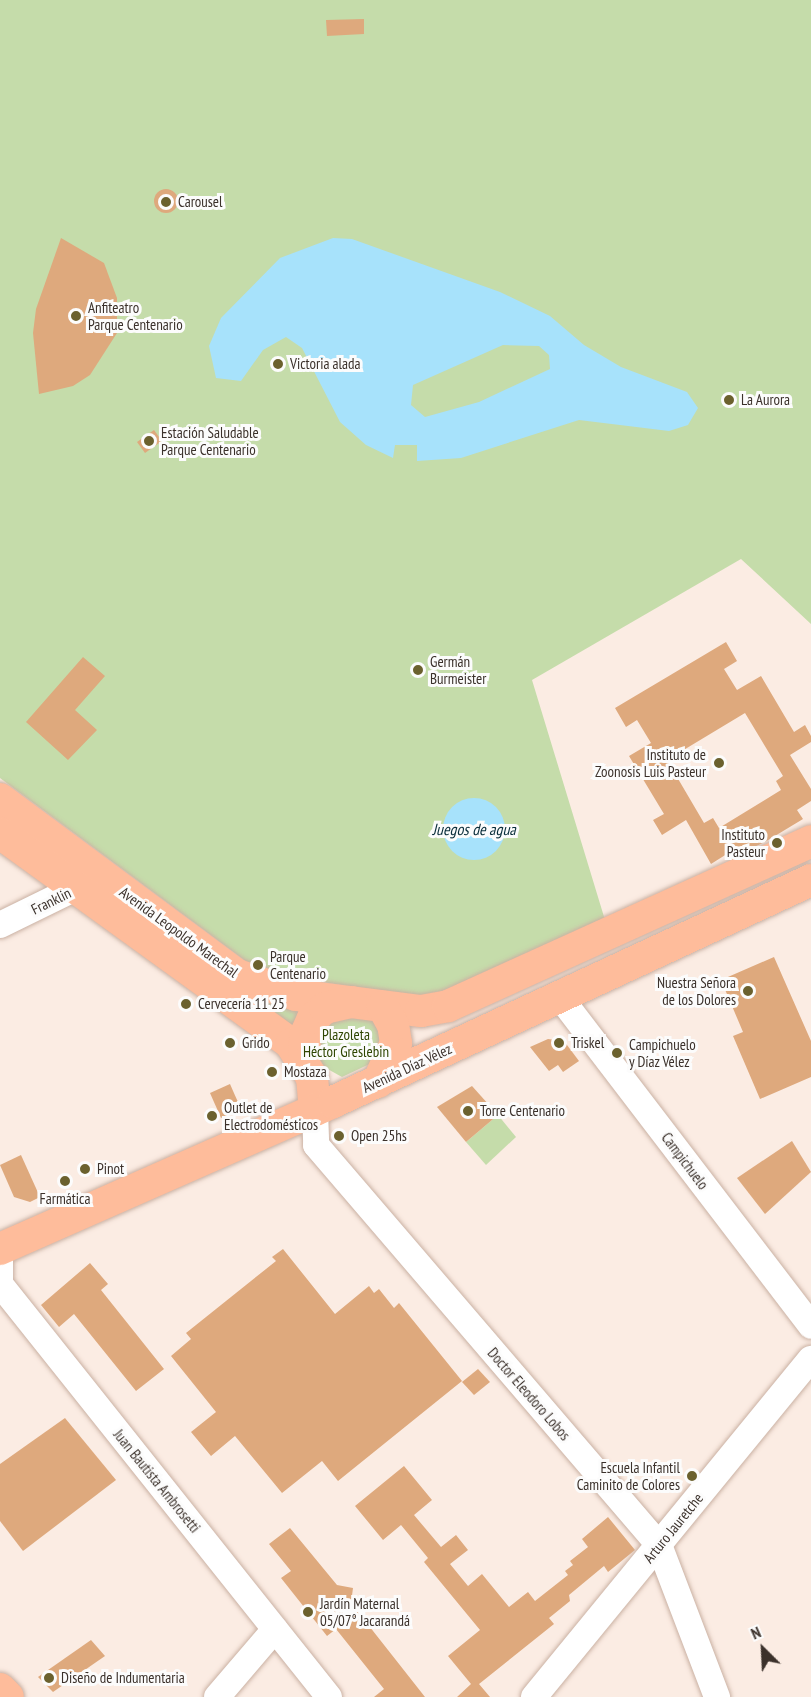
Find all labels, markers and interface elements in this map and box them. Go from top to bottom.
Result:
place label: Carousel [178,193,223,211]
marker: Carousel [159,195,173,209]
place label: Anfiteatro Parque Centenario [88,298,183,333]
marker: Anfiteatro Parque Centenario [69,309,83,323]
place label: Victoria alada [290,355,361,373]
marker: Victoria alada [271,357,285,371]
place label: La Aurora [741,391,790,409]
marker: La Aurora [722,393,736,407]
place label: Estación Saludable Parque Centenario [161,423,259,458]
marker: Estación Saludable Parque Centenario [142,434,156,448]
place label: Germán Burmeister [430,652,486,687]
marker: Germán Burmeister [411,663,425,677]
place label: Instituto de Zoonosis Luis Pasteur [595,745,706,780]
marker: Instituto de Zoonosis Luis Pasteur [710,754,728,772]
water label: Juegos de agua [432,819,516,839]
place label: Instituto Pasteur [721,825,765,860]
marker: Instituto Pasteur [770,836,784,850]
street label: Avenida Leopoldo Marechal [116,883,242,981]
street label: Franklin [28,884,74,918]
place label: Parque Centenario [270,947,326,982]
marker: Parque Centenario [251,958,265,972]
place label: Nuestra Señora de los Dolores [657,973,736,1008]
marker: Nuestra Señora de los Dolores [741,984,755,998]
place label: Cervecería 11 25 [198,995,285,1013]
marker: Cervecería 11 25 [179,997,193,1011]
park label: Plazoleta Héctor Greslebin [303,1025,389,1060]
place label: Grido [242,1034,270,1052]
place label: Triskel [571,1034,604,1052]
place label: Campichuelo y Díaz Vélez [629,1035,696,1070]
marker: Grido [223,1036,237,1050]
marker: Triskel [552,1036,566,1050]
street label: Avenida Díaz Vélez [359,1039,455,1097]
marker: Campichuelo y Díaz Vélez [610,1046,624,1060]
place label: Mostaza [284,1063,327,1081]
marker: Mostaza [265,1065,279,1079]
place label: Outlet de Electrodomésticos [224,1098,318,1133]
place label: Torre Centenario [480,1102,565,1120]
marker: Torre Centenario [461,1104,475,1118]
marker: Outlet de Electrodomésticos [205,1109,219,1123]
place label: Open 25hs [351,1127,407,1145]
marker: Open 25hs [332,1129,346,1143]
street label: Campichuelo [658,1129,712,1193]
place label: Pinot [97,1160,124,1178]
marker: Pinot [78,1162,92,1176]
marker: Farmática [58,1174,72,1188]
place label: Farmática [40,1190,90,1208]
street label: Doctor Eleodoro Lobos [484,1344,574,1444]
street label: Juan Bautista Ambrosetti [110,1426,204,1536]
place label: Escuela Infantil Caminito de Colores [577,1458,680,1493]
marker: Escuela Infantil Caminito de Colores [685,1469,699,1483]
street label: Arturo Jauretche [639,1489,707,1567]
place label: Jardín Maternal 05/07° Jacarandá [320,1594,410,1629]
marker: Jardín Maternal 05/07° Jacarandá [301,1605,315,1619]
north arrow [733,1619,793,1679]
text: N [748,1622,764,1643]
place label: Diseño de Indumentaria [61,1669,185,1687]
marker: Diseño de Indumentaria [42,1671,56,1685]

